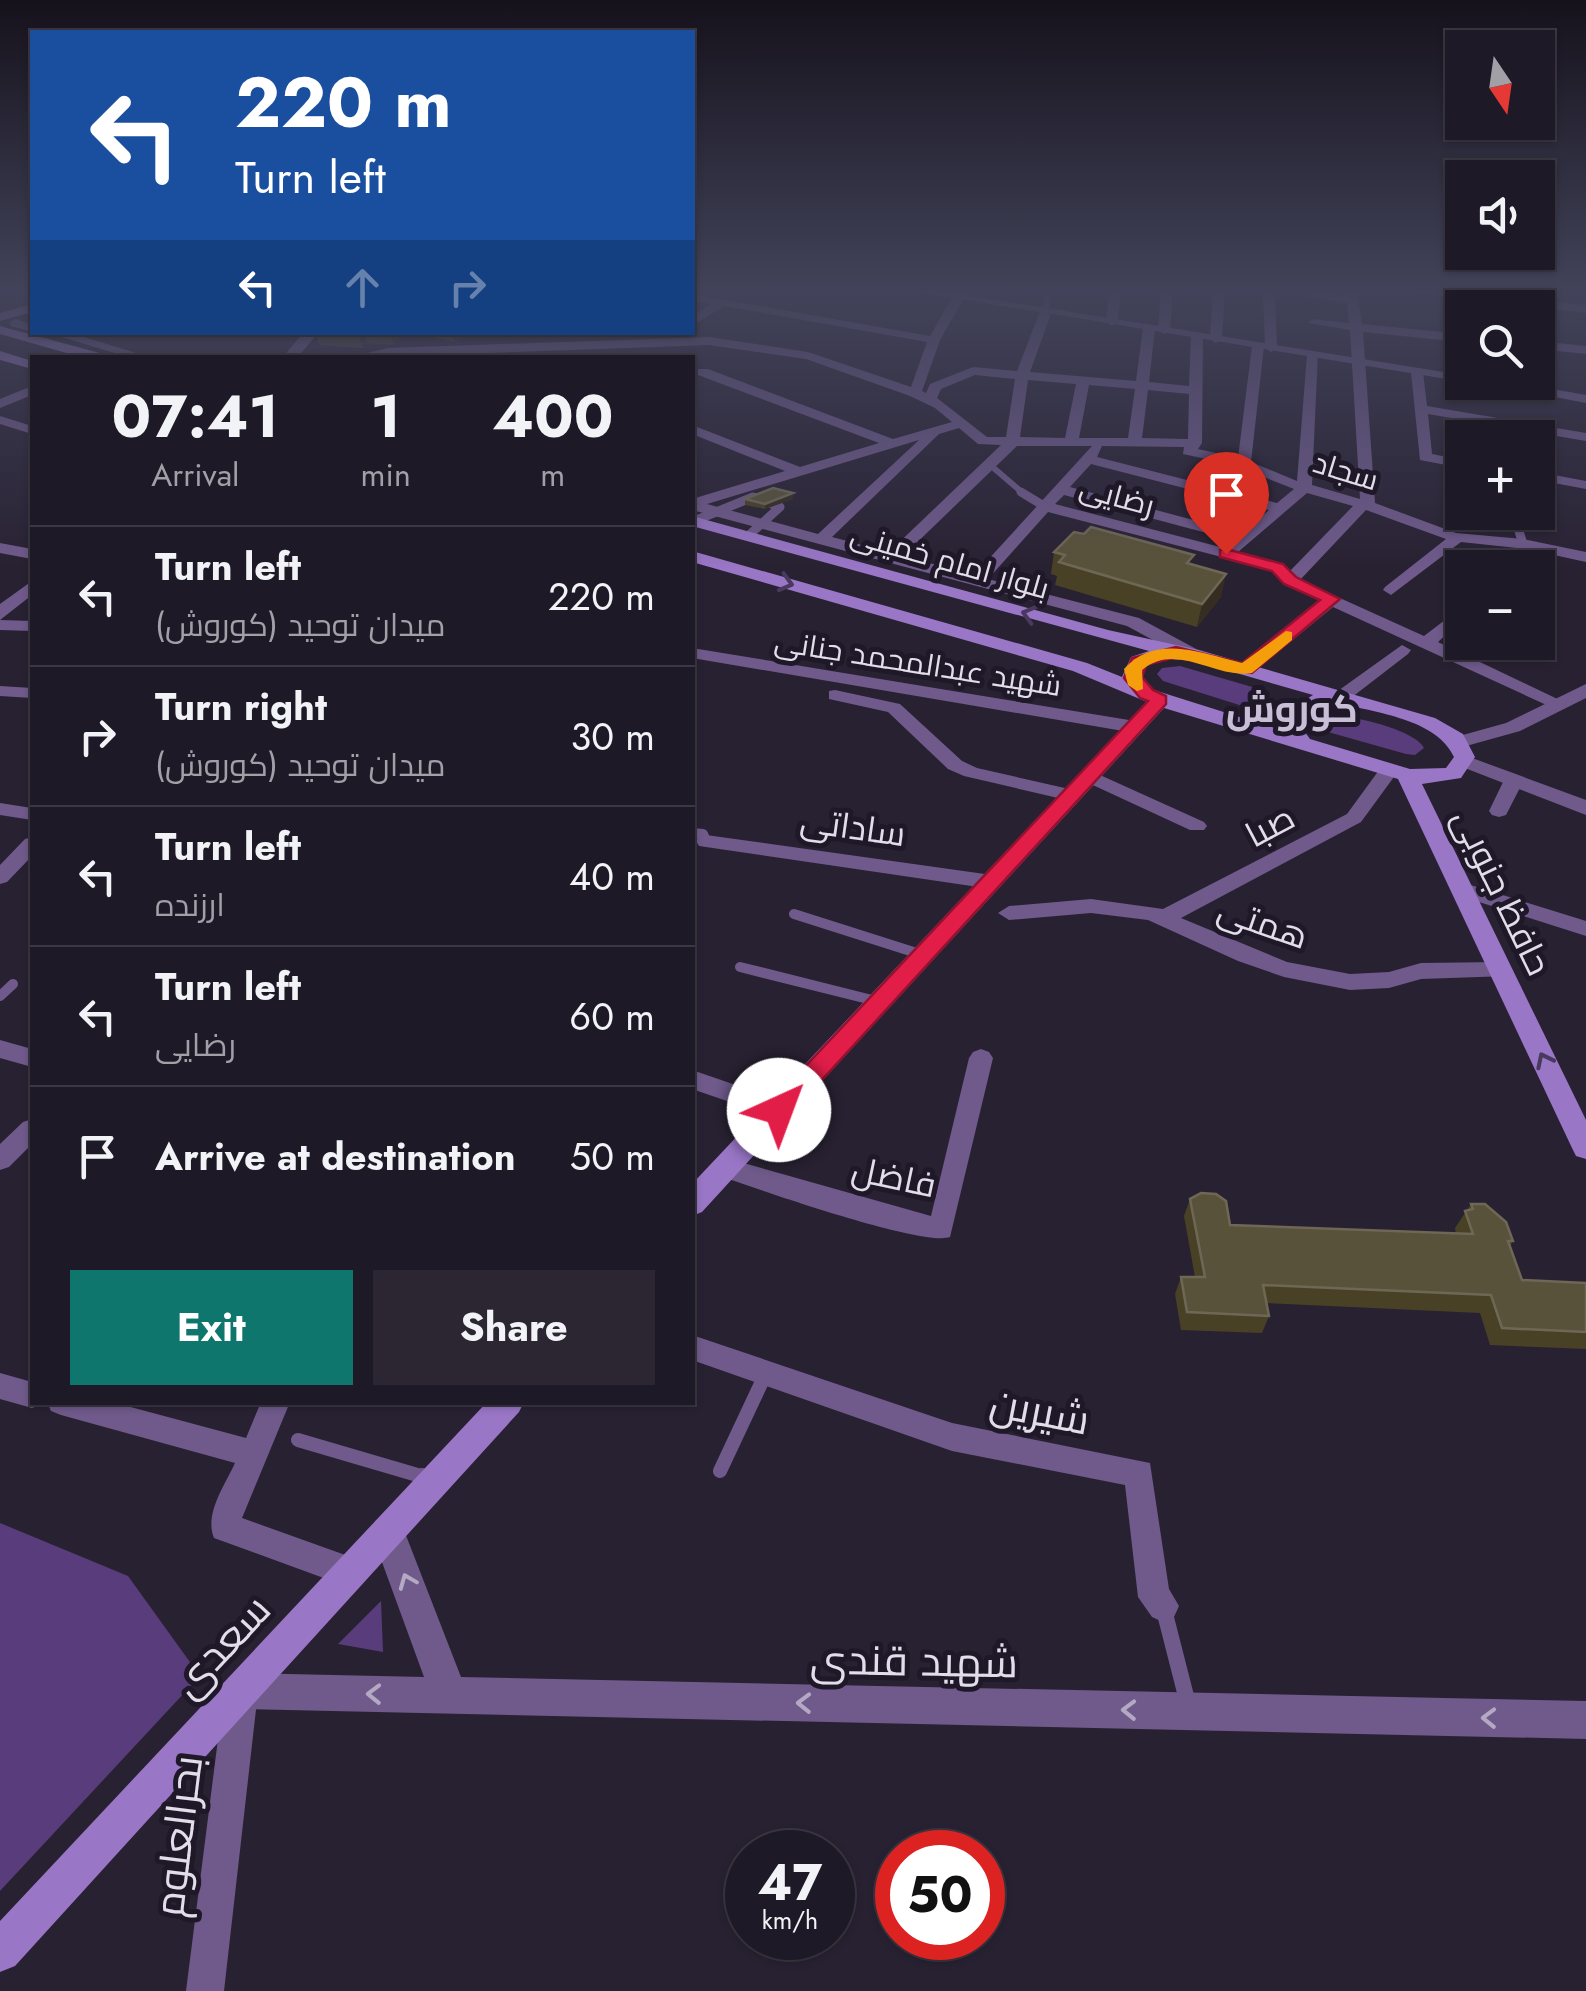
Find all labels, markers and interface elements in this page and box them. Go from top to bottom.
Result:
north arrow [1445,30,1555,140]
map controls [1445,30,1555,660]
text: 220 m [235,52,452,153]
icon: left [70,70,200,200]
text: Turn left [235,145,386,210]
button: sound [1445,160,1555,270]
icon: left [230,260,285,315]
icon: ahead [335,260,390,315]
icon: right [440,260,495,315]
button: search [1445,290,1555,400]
text: 07:41 [111,373,279,460]
text: 1 [370,373,401,460]
text: 400 [492,373,614,460]
button: + [1445,420,1555,530]
street label: سجاد [1308,441,1384,501]
text: Arrival [151,452,239,498]
text: min [361,452,411,498]
text: m [540,452,565,498]
pin [1184,452,1269,555]
street label: رضایی [1075,465,1159,527]
icon: arrive [1199,467,1254,522]
street label: بلوار امام خمینی [846,512,1054,610]
text: Turn left [155,539,301,594]
button: − [1445,550,1555,660]
icon: left [70,569,125,624]
text: 220 m [548,569,655,624]
one-way arrow [777,571,794,592]
text: میدان توحید (کوروش) [155,602,445,648]
one-way arrow [1021,605,1039,626]
street label: شهید عبدالمحمد جنانی [771,619,1065,707]
text: Turn right [155,679,327,734]
district label: کوروش [1226,681,1358,736]
icon: right [70,709,125,764]
text: 30 m [570,709,655,764]
text: میدان توحید (کوروش) [155,742,445,788]
street label: صبا [1236,792,1304,860]
street label: ساداتی [797,795,909,859]
street label: حافظ جنوبی [1440,800,1564,984]
text: Turn left [155,819,301,874]
icon: left [70,849,125,904]
text: 40 m [569,849,655,904]
text: ارزنده [155,882,225,928]
street label: همتی [1211,884,1315,962]
text: Turn left [155,959,301,1014]
icon: left [70,989,125,1044]
text: 60 m [569,989,655,1044]
text: رضایی [155,1022,236,1068]
one-way arrow [1536,1053,1556,1071]
position arrow [727,1058,831,1162]
icon: arrive [70,1129,125,1184]
text: Arrive at destination [155,1129,516,1184]
text: 50 m [570,1129,655,1184]
street label: فاضل [847,1144,941,1210]
button: Exit [70,1270,353,1385]
button: Share [373,1270,655,1385]
street label: شیرین [985,1371,1095,1451]
one-way arrow [399,1573,419,1591]
street label: سعدی [157,1581,285,1711]
street label: شهید قندی [810,1629,1018,1693]
one-way arrow [365,1683,380,1705]
one-way arrow [795,1693,811,1714]
one-way arrow [1120,1700,1136,1721]
one-way arrow [1480,1707,1496,1728]
street label: بحرالعلوم [138,1752,218,1920]
speed limit sign: 50 [875,1830,1005,1960]
text: 47 [757,1846,823,1919]
text: km/h [762,1902,818,1938]

